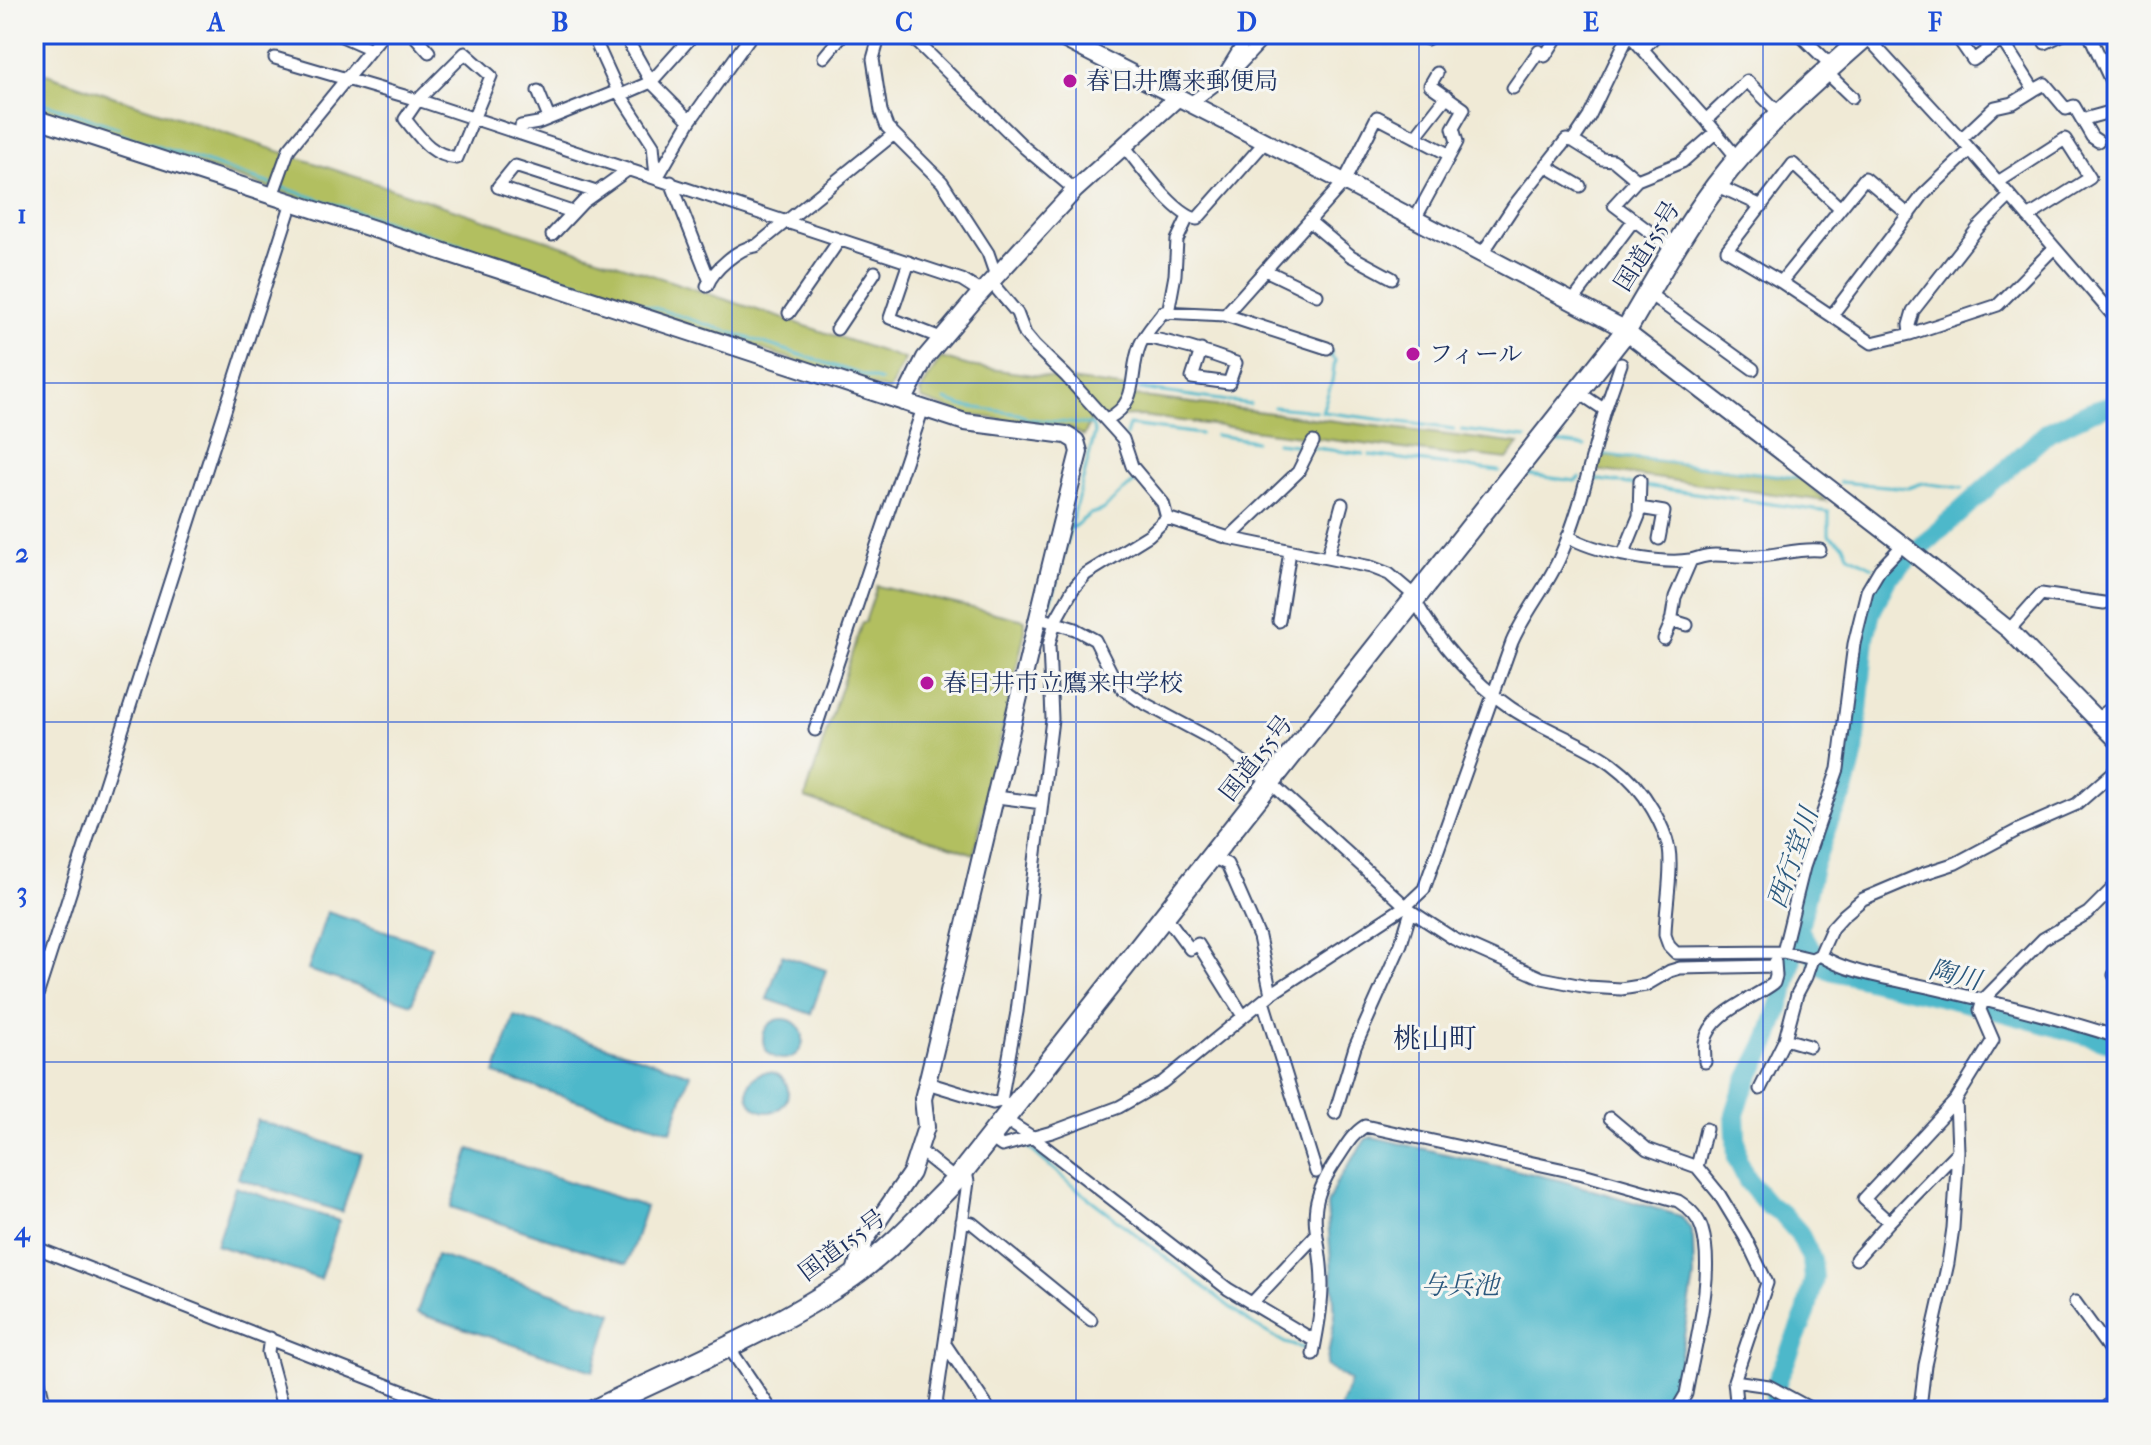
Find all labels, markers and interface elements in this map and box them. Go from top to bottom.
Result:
text: A [206,7,226,38]
text: B [552,7,569,38]
text: C [895,7,913,38]
text: D [1237,7,1257,38]
text: E [1583,7,1599,38]
text: F [1927,7,1942,38]
place label: 春日井鷹来郵便局 [1086,67,1278,95]
marker: 春日井鷹来郵便局 [1061,72,1079,90]
street label: 国道155号 [1608,196,1686,296]
text: 1 [17,199,27,230]
place label: フィール [1429,340,1523,368]
marker: フィール [1404,345,1422,363]
text: 2 [15,538,29,569]
place label: 春日井市立鷹来中学校 [943,669,1183,697]
marker: 春日井市立鷹来中学校 [918,674,936,692]
street label: 国道155号 [1214,710,1298,806]
water label: 西行堂川 [1761,801,1826,912]
text: 3 [17,877,27,908]
water label: 陶川 [1926,954,1987,997]
district label: 桃山町 [1393,1022,1477,1055]
street label: 国道155号 [793,1203,891,1287]
text: 4 [13,1216,31,1248]
water label: 与兵池 [1421,1270,1502,1301]

